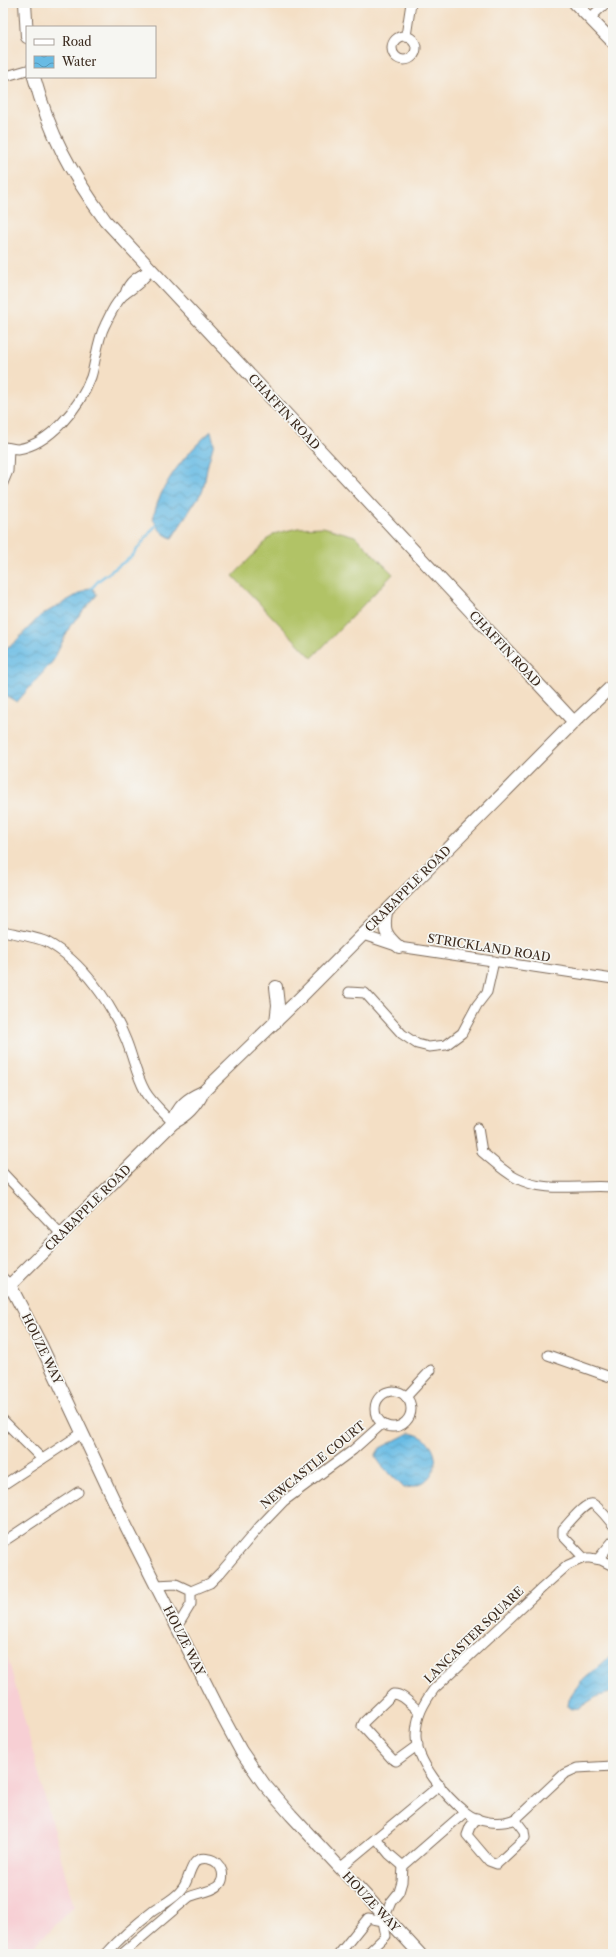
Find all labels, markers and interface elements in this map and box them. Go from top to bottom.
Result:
legend [26,26,156,78]
text: Road [62,34,92,49]
text: Water [61,54,96,69]
street label: CHAFFIN ROAD [245,371,324,453]
street label: CHAFFIN ROAD [466,608,545,690]
street label: CRABAPPLE ROAD [361,842,454,935]
street label: STRICKLAND ROAD [426,930,552,965]
street label: CRABAPPLE ROAD [41,1161,134,1254]
street label: HOUZE WAY [19,1311,66,1387]
street label: NEWCASTLE COURT [257,1418,368,1512]
street label: LANCASTER SQUARE [421,1583,527,1686]
street label: HOUZE WAY [160,1603,209,1679]
street label: HOUZE WAY [340,1868,403,1935]

